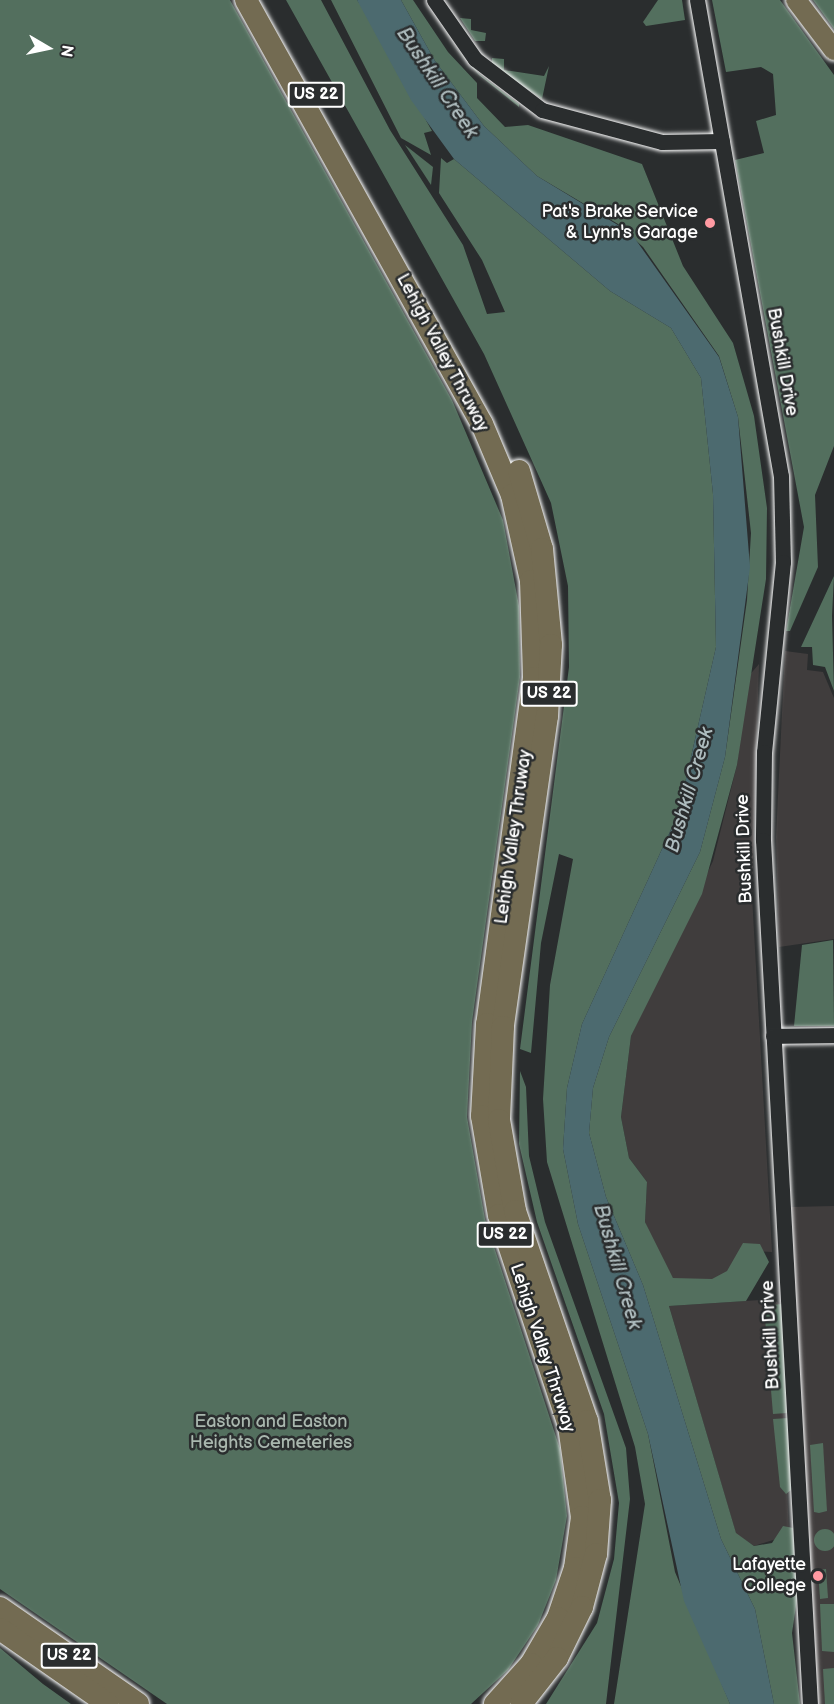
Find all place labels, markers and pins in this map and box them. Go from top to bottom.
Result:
place label: Pat's Brake Service & Lynn's Garage [541,202,698,244]
marker: Pat's Brake Service & Lynn's Garage [703,216,717,230]
place label: Lafayette College [732,1555,806,1598]
marker: Lafayette College [811,1569,825,1583]

